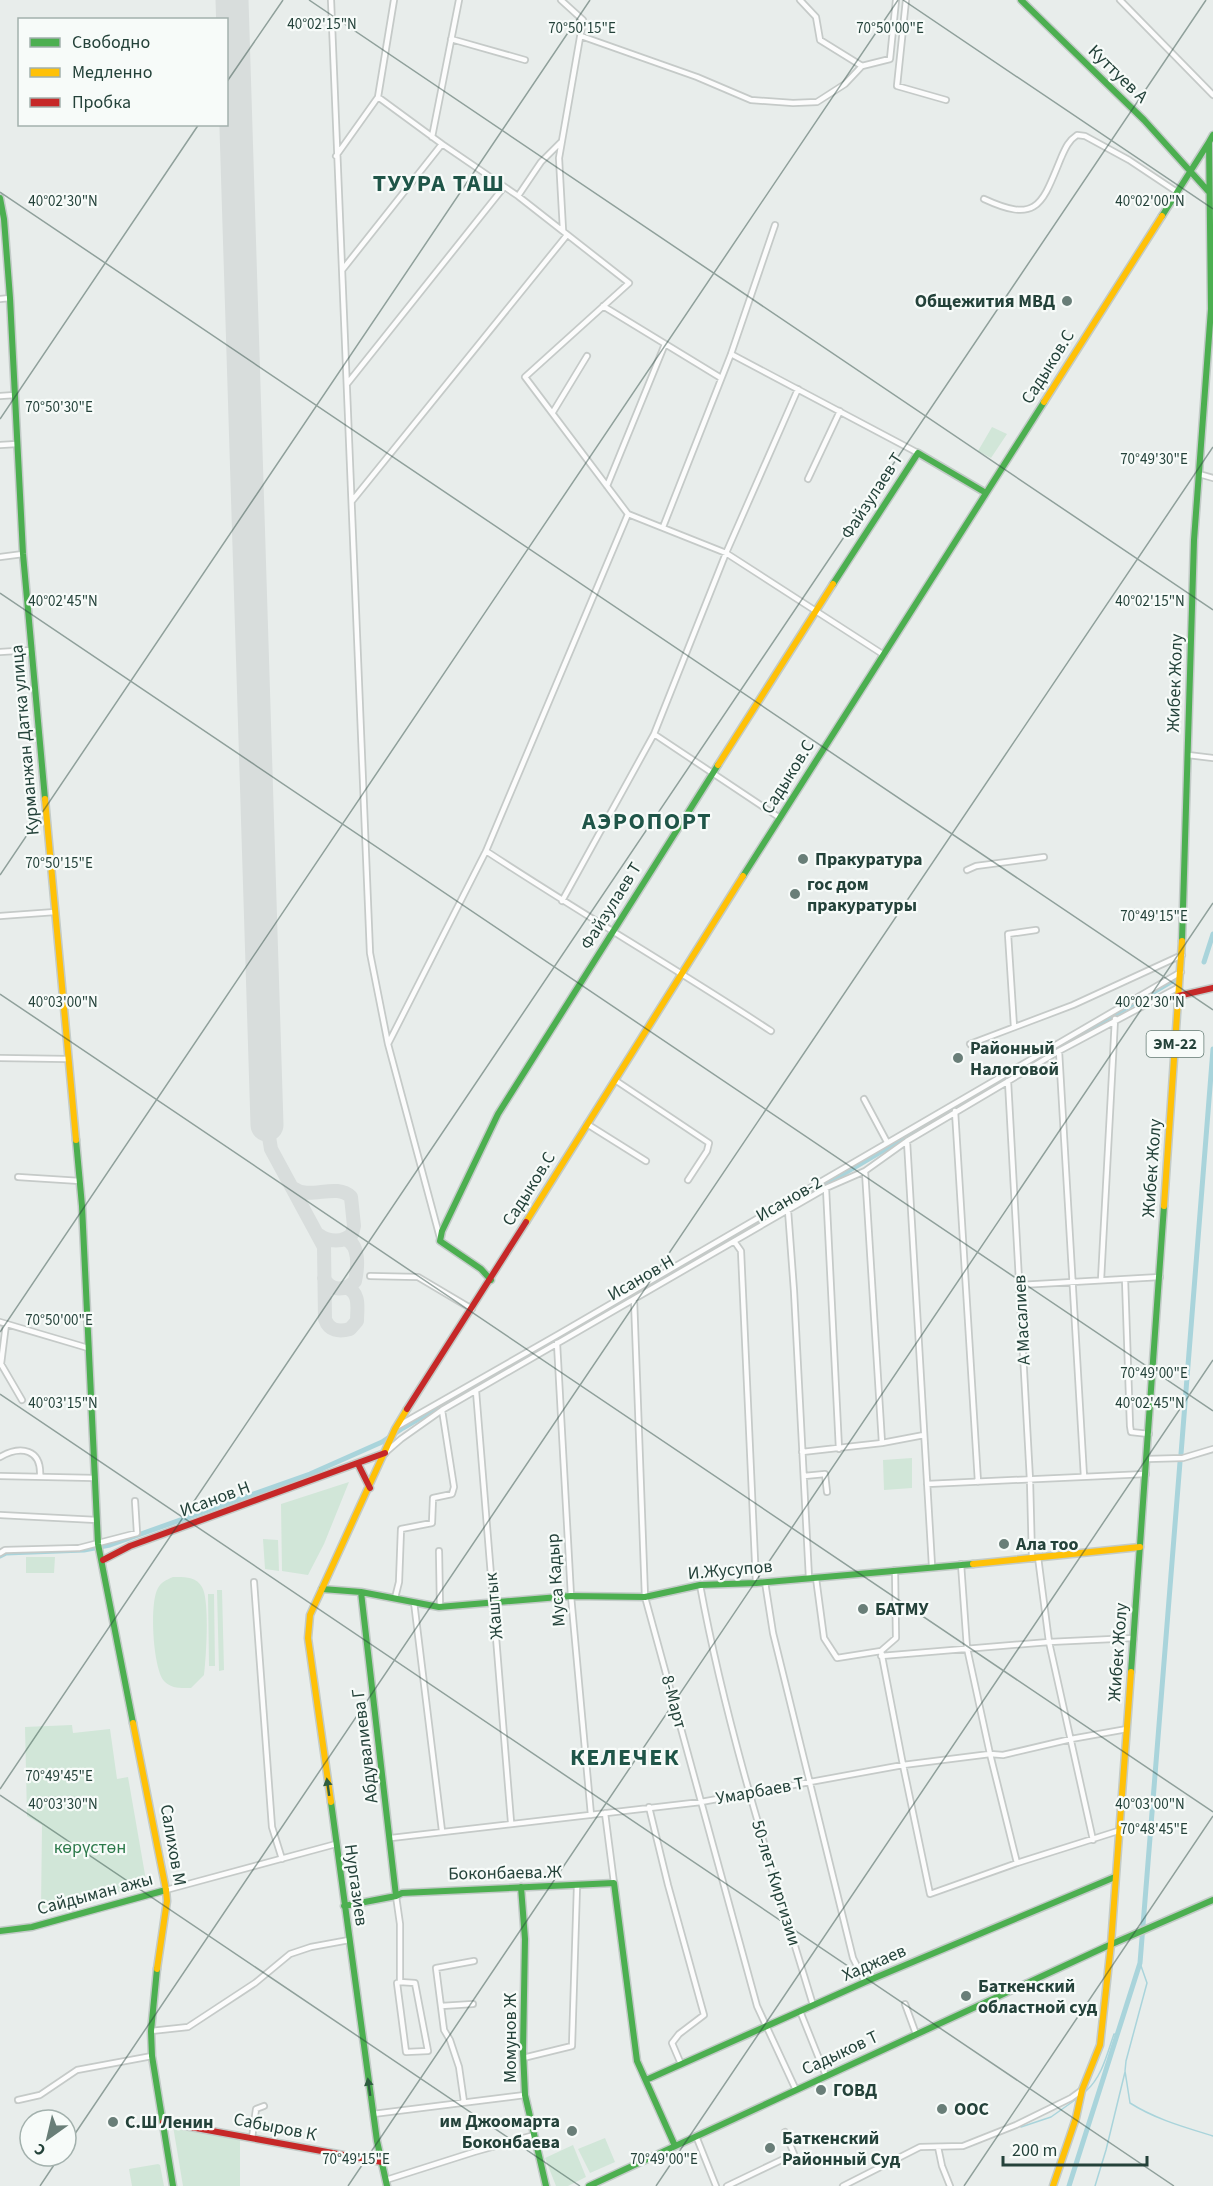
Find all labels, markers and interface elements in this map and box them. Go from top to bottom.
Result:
text: 40°02'15"N [287,14,357,35]
legend [18,18,228,126]
text: 70°50'15"E [548,18,616,39]
text: 70°50'00"E [856,18,924,39]
text: Свободно [72,30,150,55]
street label: Куттуев А [1083,39,1154,109]
text: Медленно [72,60,152,85]
text: Пробка [72,90,131,115]
district label: ТУУРА ТАШ [373,166,505,201]
text: 40°02'30"N [28,191,98,212]
text: 40°02'00"N [1115,191,1185,212]
place label: Общежития МВД [915,289,1055,314]
marker: Общежития МВД [1060,294,1074,308]
street label: Садыков.С [1015,325,1081,409]
text: 70°50'30"E [25,397,93,418]
street label: Файзулаев Т [835,448,909,544]
text: 70°49'30"E [1120,449,1188,470]
text: 40°02'45"N [28,591,98,612]
text: 40°02'15"N [1115,591,1185,612]
street label: Жибек Жолу [1161,633,1189,733]
street label: Курманжан Датка улица [4,644,46,836]
street label: Садыков.С [755,735,821,819]
district label: АЭРОПОРТ [581,804,712,839]
place label: Пракуратура [815,847,923,872]
marker: Пракуратура [796,852,810,866]
text: 70°50'15"E [25,853,93,874]
street label: Файзулаев Т [574,857,648,954]
place label: гос дом пракуратуры [807,872,917,918]
marker: гос дом пракуратуры [788,887,802,901]
text: 70°49'15"E [1120,906,1188,927]
text: 40°03'00"N [28,992,98,1013]
text: 40°02'30"N [1115,992,1185,1013]
road number: ЭМ-22 [1146,1031,1204,1057]
place label: Районный Налоговой [970,1036,1059,1082]
marker: Районный Налоговой [951,1051,965,1065]
street label: Жибек Жолу [1136,1117,1168,1218]
street label: Садыков.С [496,1147,562,1231]
street label: Исанов-2 [751,1170,827,1228]
street label: Исанов Н [603,1249,679,1307]
street label: А Масалиев [1007,1274,1037,1366]
text: 70°50'00"E [25,1310,93,1331]
text: 70°49'00"E [1120,1363,1188,1384]
text: 40°03'15"N [28,1393,98,1414]
text: 40°02'45"N [1115,1393,1185,1414]
street label: Исанов Н [176,1475,254,1523]
place label: Ала тоо [1015,1532,1079,1557]
street label: Муса Кадыр [540,1533,572,1627]
marker: Ала тоо [997,1537,1011,1551]
street label: И.Жусупов [687,1554,773,1586]
street label: Жаштык [479,1572,509,1640]
place label: БАТМУ [875,1597,930,1622]
street label: Жибек Жолу [1102,1601,1134,1702]
marker: БАТМУ [856,1602,870,1616]
street label: 8-Март [655,1672,693,1732]
street label: Абдувалиева Г [346,1687,384,1805]
district label: КЕЛЕЧЕК [570,1740,680,1775]
text: 70°49'45"E [25,1766,93,1787]
street label: Умарбаев Т [714,1771,806,1811]
one-way arrow [323,1777,332,1796]
text: 40°03'30"N [28,1794,98,1815]
text: 40°03'00"N [1115,1794,1185,1815]
street label: Салихов М [154,1802,192,1888]
street label: 50-лет Киргизии [745,1817,807,1949]
text: 70°48'45"E [1120,1819,1188,1840]
park label: көрүстөн [54,1835,126,1860]
street label: Нургазиев [338,1842,374,1928]
street label: Боконбаева.Ж [448,1860,562,1886]
street label: Сайдыман ажы [34,1867,156,1921]
street label: Хаджаев [838,1938,910,1988]
place label: Баткенский областной суд [978,1974,1098,2020]
marker: Баткенский областной суд [959,1989,973,2003]
street label: Момунов Ж [498,1993,523,2083]
street label: Садыков Т [798,2024,883,2082]
one-way arrow [365,2078,374,2097]
place label: ГОВД [833,2078,877,2103]
marker: ГОВД [814,2083,828,2097]
place label: ООС [954,2097,990,2122]
marker: ООС [935,2102,949,2116]
street label: Сабыров К [231,2107,319,2147]
north arrow [18,2108,78,2168]
place label: им Джоомарта Боконбаева [440,2109,560,2155]
place label: С.Ш Ленин [125,2110,214,2135]
marker: С.Ш Ленин [106,2115,120,2129]
marker: им Джоомарта Боконбаева [565,2124,579,2138]
place label: Баткенский Районный Суд [782,2126,901,2172]
scale bar [1003,2129,1147,2167]
text: С [30,2138,50,2161]
text: 200 m [1012,2138,1057,2163]
marker: Баткенский Районный Суд [763,2141,777,2155]
text: 70°49'15"E [322,2149,390,2170]
text: 70°49'00"E [630,2149,698,2170]

